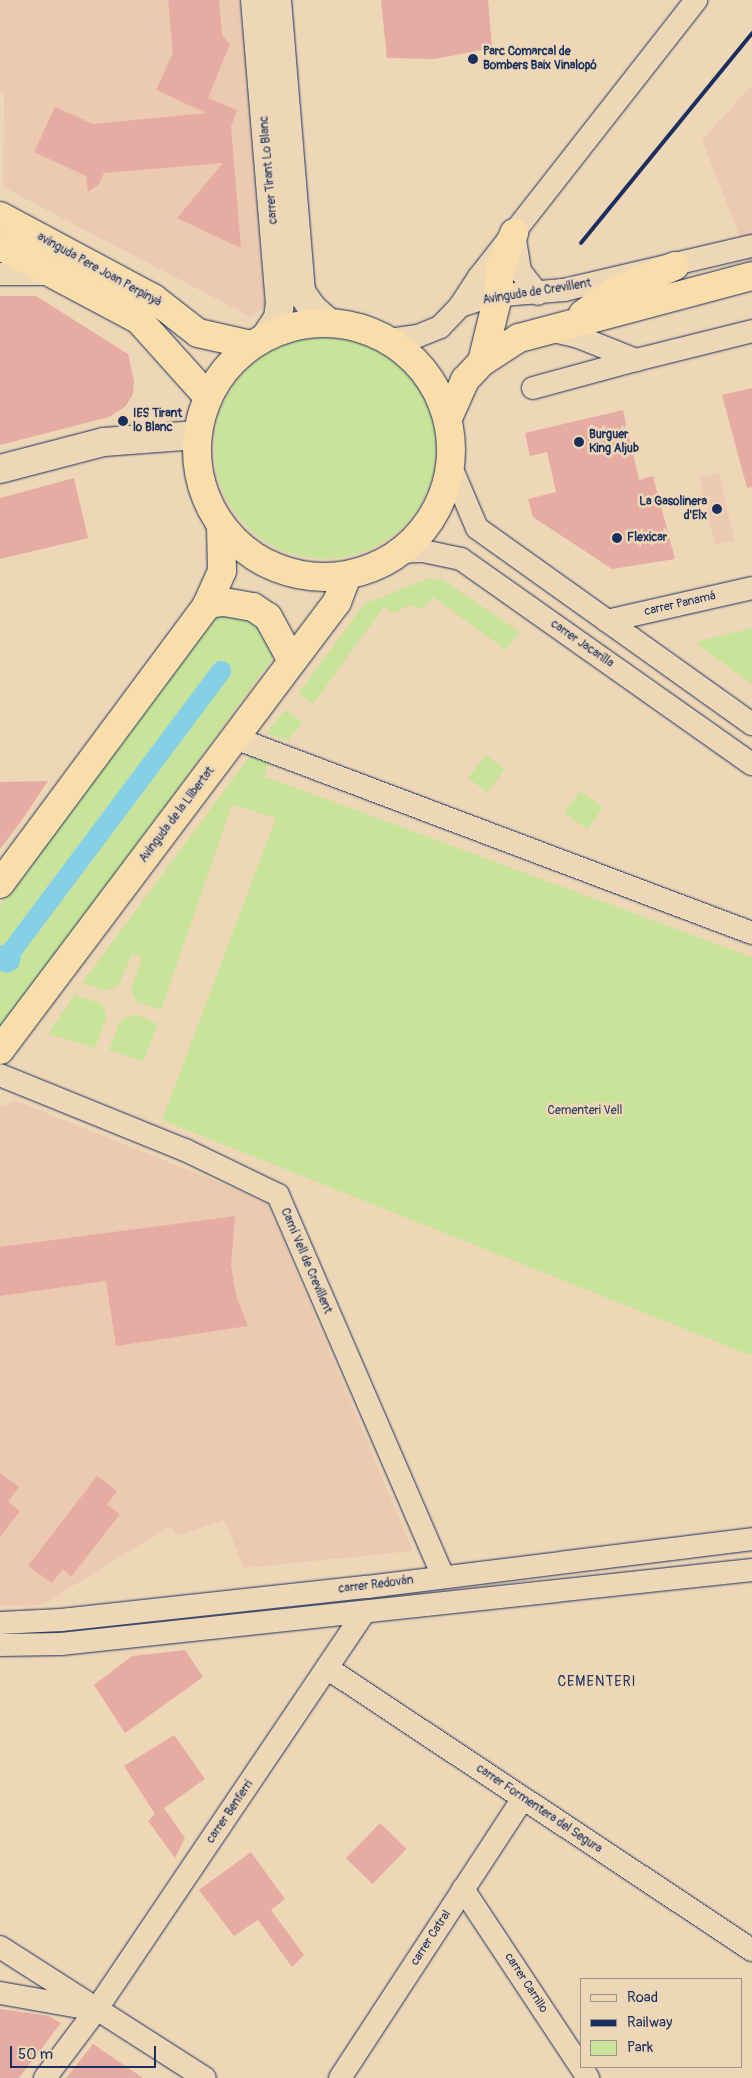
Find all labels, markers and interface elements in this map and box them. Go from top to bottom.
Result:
place label: Parc Comarcal de Bombers Baix Vinalopó [483,45,597,73]
marker: Parc Comarcal de Bombers Baix Vinalopó [467,53,479,65]
street label: carrer Tirant Lo Blanc [257,115,281,225]
street label: avinguda Pere Joan Perpinyà [35,230,163,310]
street label: Avinguda de Crevillent [482,276,592,308]
place label: IES Tirant lo Blanc [133,407,182,435]
marker: IES Tirant lo Blanc [117,415,129,427]
place label: Burguer King Aljub [589,428,639,456]
marker: Burguer King Aljub [573,436,585,448]
place label: La Gasolinera d'Elx [639,495,707,523]
marker: La Gasolinera d'Elx [711,503,723,515]
place label: Flexicar [627,531,667,545]
marker: Flexicar [611,532,623,544]
street label: carrer Panamá [643,589,717,619]
street label: carrer Jacarilla [548,617,616,671]
street label: Avinguda de la Llibertat [136,764,218,866]
park label: Cementeri Vell [548,1104,622,1118]
street label: Camí Vell de Crevillent [277,1206,335,1316]
street label: carrer Redován [338,1573,414,1597]
district label: CEMENTERI [556,1674,638,1690]
street label: carrer Formentera del Segura [473,1761,605,1857]
street label: carrer Benferri [204,1778,256,1846]
street label: carrer Catral [408,1908,454,1968]
street label: carrer Carrillo [501,1950,551,2016]
legend [580,1978,742,2068]
text: Road [627,1988,658,2007]
text: Railway [627,2013,672,2032]
scale bar [12,2036,159,2068]
text: Park [627,2038,653,2057]
text: 50 m [18,2045,53,2064]

